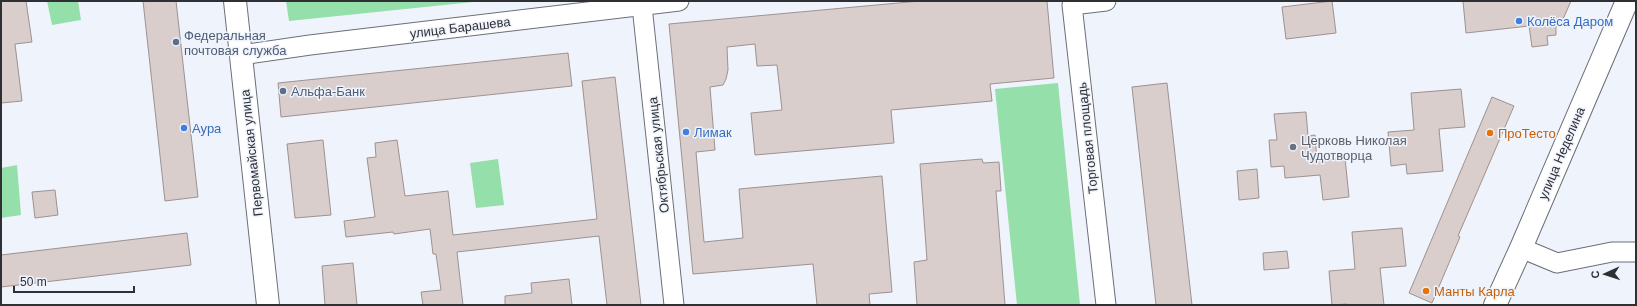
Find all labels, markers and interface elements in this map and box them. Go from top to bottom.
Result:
street label: улица Барашева [409,14,512,41]
place label: Колёса Даром [1527,14,1613,29]
marker: Колёса Даром [1514,16,1524,26]
place label: Федеральная почтовая служба [184,28,287,58]
marker: Федеральная почтовая служба [171,37,181,47]
street label: Торговая площадь [1074,81,1101,194]
place label: Альфа-Банк [291,84,365,99]
marker: Альфа-Банк [278,86,288,96]
street label: Первомайская улица [237,88,266,217]
street label: Октябрьская улица [645,95,672,214]
street label: улица Неделина [1535,104,1588,202]
place label: Аура [192,121,222,136]
marker: Аура [179,123,189,133]
place label: Лимак [694,125,732,140]
place label: ПроТесто [1498,126,1556,141]
marker: Лимак [681,127,691,137]
marker: ПроТесто [1485,128,1495,138]
place label: Церковь Николая Чудотворца [1301,133,1407,163]
marker: Церковь Николая Чудотворца [1288,142,1298,152]
north arrow [1585,254,1625,294]
scale bar [14,268,134,294]
text: С [1589,270,1601,279]
text: 50 m [20,275,47,289]
place label: Манты Карла [1434,284,1515,299]
marker: Манты Карла [1421,286,1431,296]

